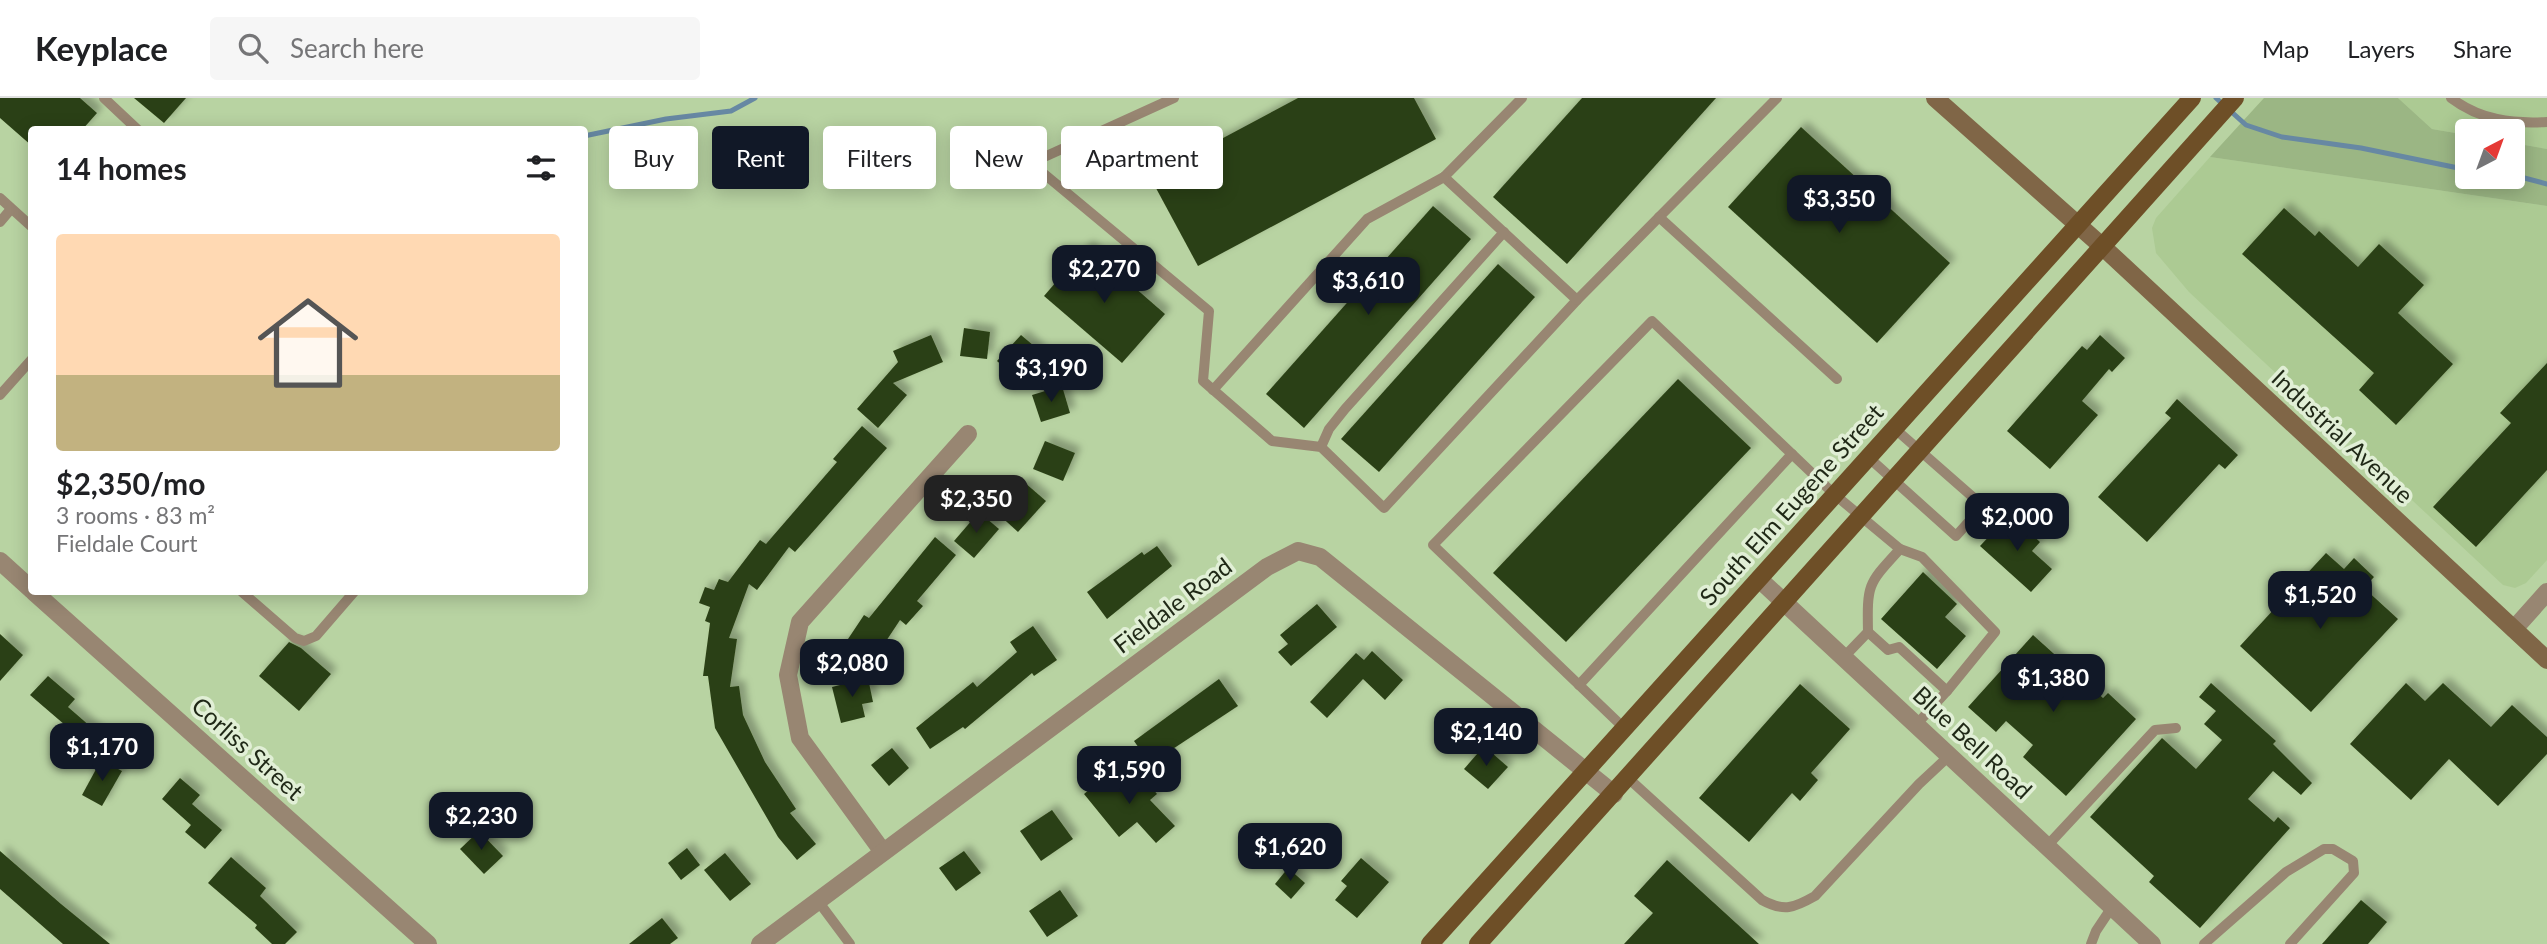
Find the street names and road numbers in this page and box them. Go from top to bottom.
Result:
street label: Industrial Avenue [2266,363,2420,509]
street label: South Elm Eugene Street [1693,397,1889,610]
street label: Fieldale Road [1107,551,1237,659]
street label: Blue Bell Road [1908,680,2038,804]
street label: Corliss Street [186,690,310,806]

